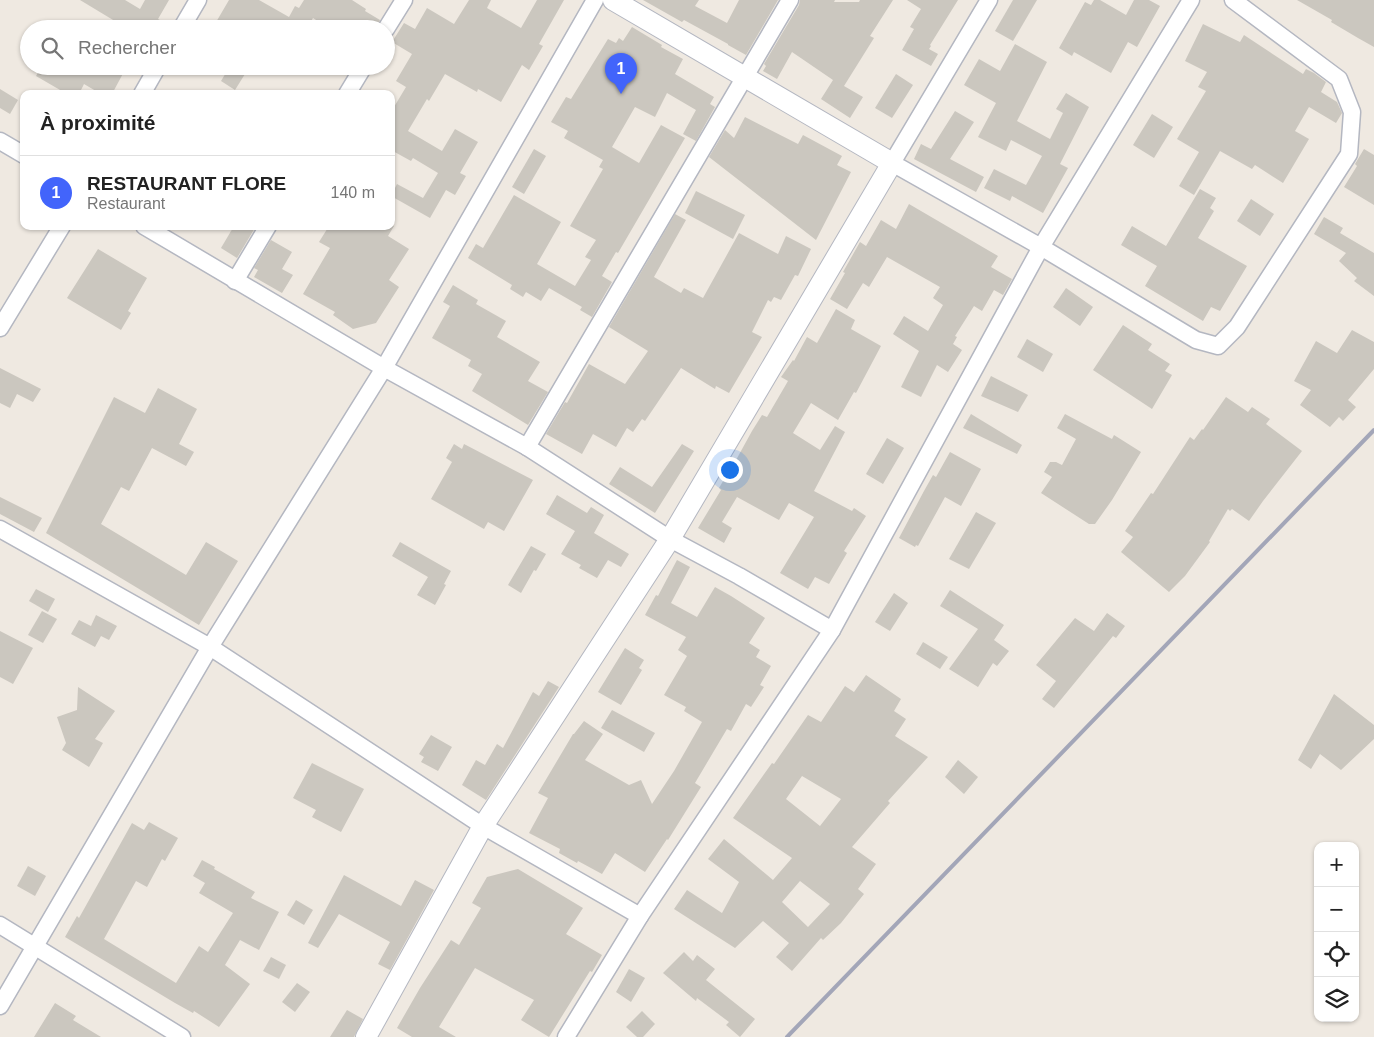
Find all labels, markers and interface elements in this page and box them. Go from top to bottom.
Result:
search box [20,20,395,75]
icon: search [38,34,66,62]
text: Rechercher [78,37,176,58]
pin: 1 [605,53,637,94]
text: À proximité [40,111,156,134]
text: RESTAURANT FLORE [87,173,286,194]
text: 1 [52,184,60,201]
text: 140 m [331,184,375,201]
text: Restaurant [87,195,165,212]
your location [717,457,743,483]
map controls [1314,842,1359,1022]
button: + [1314,842,1359,887]
button: − [1314,887,1359,932]
button: locate [1314,932,1359,977]
button: layers [1314,977,1359,1022]

